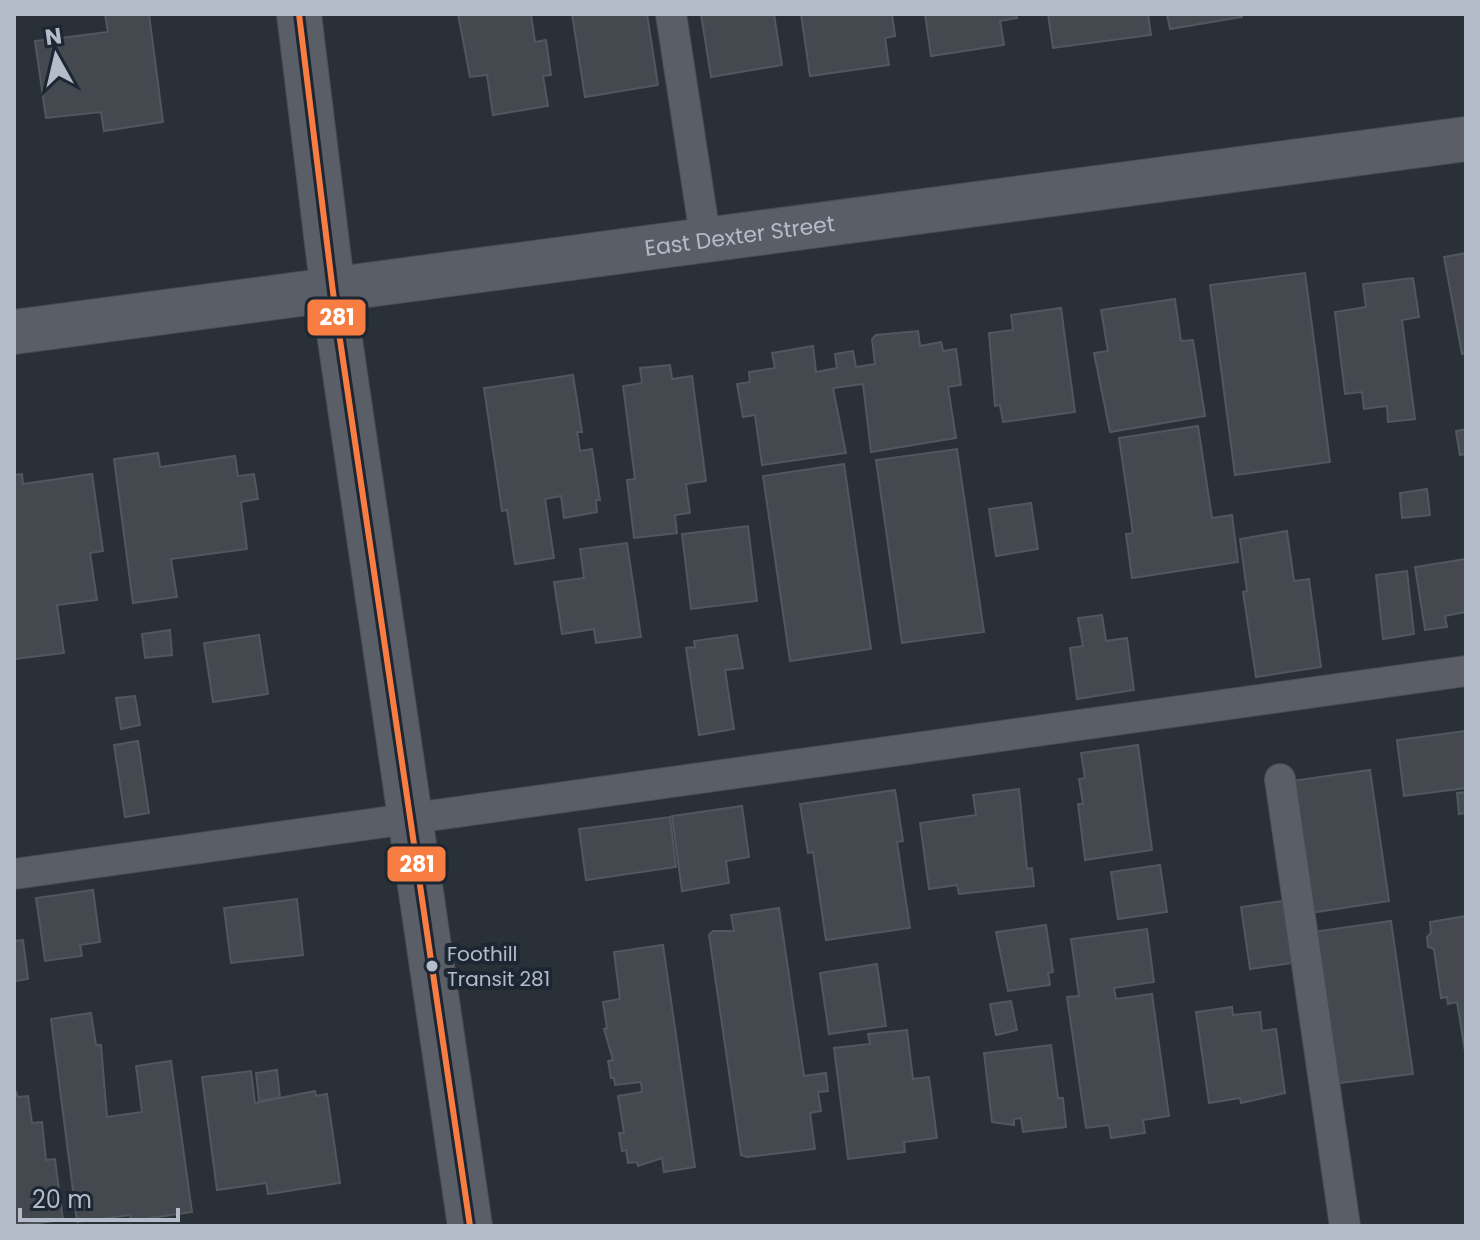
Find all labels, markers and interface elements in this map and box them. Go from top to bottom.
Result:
north arrow [16,16,96,96]
text: N [43,20,64,53]
street label: East Dexter Street [643,208,837,264]
line badge: 281 [306,298,367,337]
text: 281 [319,302,355,333]
line badge: 281 [386,845,447,883]
text: 281 [399,849,435,880]
place label: Foothill Transit 281 [447,940,550,993]
marker: Foothill Transit 281 [424,958,440,974]
scale bar [20,1172,178,1222]
text: 20 m [32,1183,92,1216]

